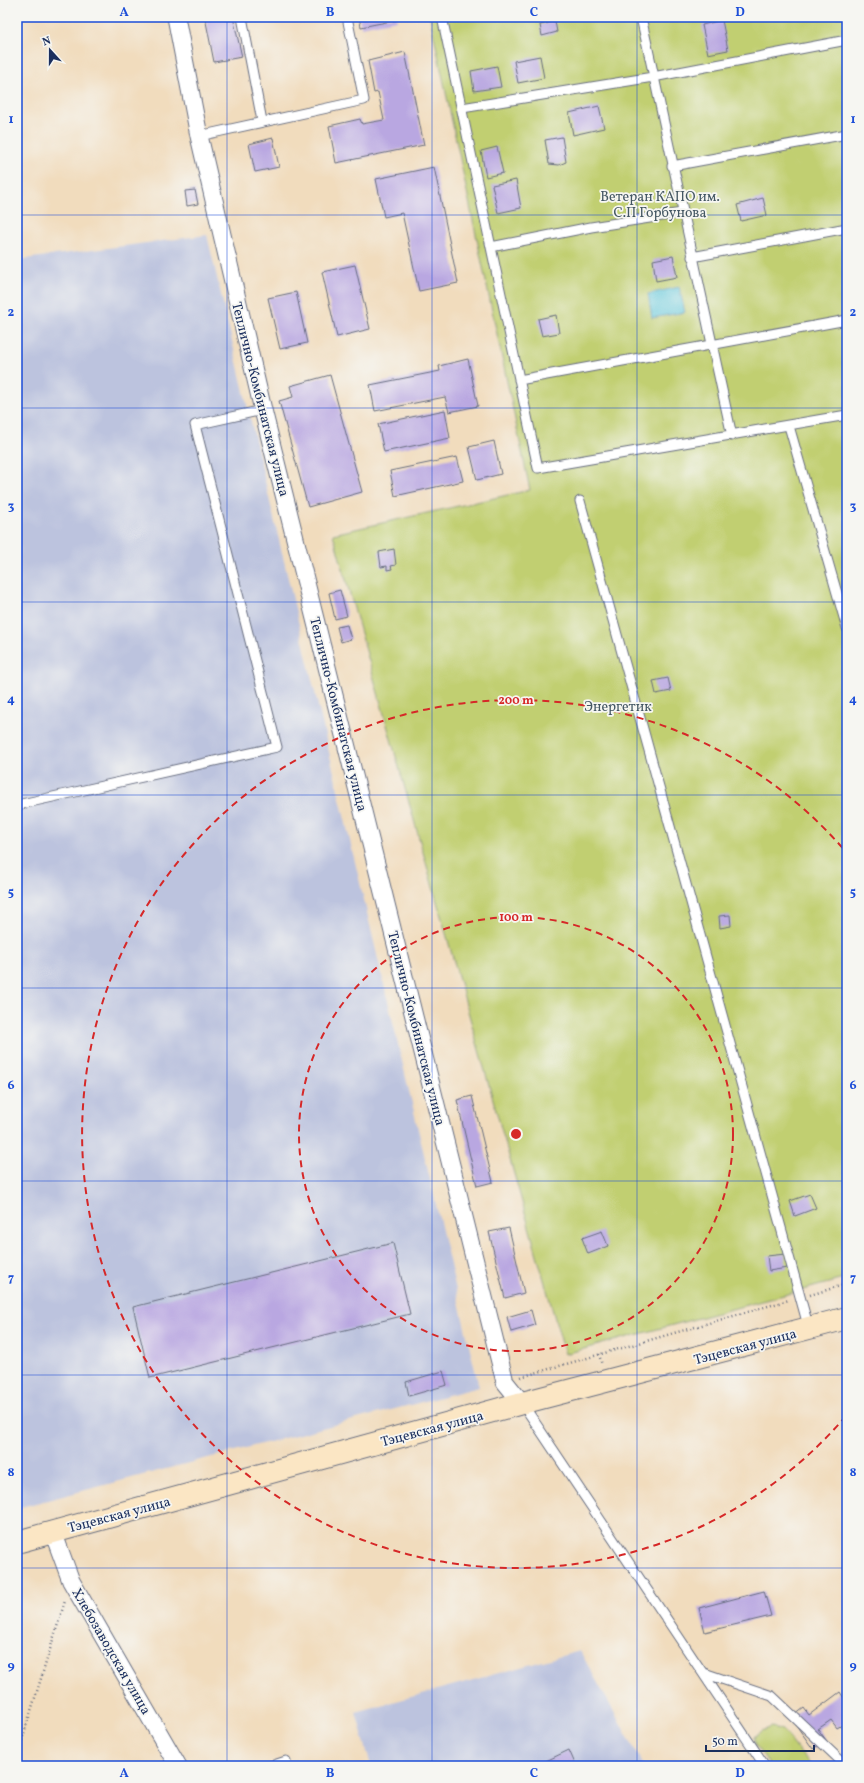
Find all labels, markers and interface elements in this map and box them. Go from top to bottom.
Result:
text: A [119,4,129,22]
text: B [326,4,335,22]
text: C [530,4,538,22]
text: D [735,4,745,22]
north arrow [30,30,70,70]
text: N [41,34,53,50]
text: 1 [8,111,14,129]
text: 1 [850,111,856,129]
park label: Ветеран КАПО им. С.П Горбунова [600,188,720,223]
street label: Теплично-Комбинатская улица [226,300,293,499]
text: 2 [8,304,15,322]
text: 2 [850,304,857,322]
text: 3 [8,498,15,516]
text: 3 [850,498,857,516]
street label: Теплично-Комбинатская улица [304,615,371,814]
text: 4 [7,691,15,709]
text: 4 [849,691,857,709]
text: 200 m [498,693,534,709]
park label: Энергетик [584,698,652,717]
text: 5 [8,884,14,902]
text: 5 [850,884,856,902]
text: 100 m [499,910,533,926]
street label: Теплично-Комбинатская улица [382,929,449,1128]
text: 6 [7,1077,15,1095]
text: 6 [849,1077,857,1095]
centre of rings [509,1127,523,1141]
text: 7 [8,1270,14,1288]
text: 7 [850,1270,856,1288]
street label: Тэцевская улица [692,1325,799,1370]
street label: Тэцевская улица [379,1407,486,1452]
text: 8 [7,1464,15,1482]
text: 8 [849,1464,857,1482]
street label: Тэцевская улица [66,1493,173,1538]
street label: Хлебозаводская улица [67,1585,155,1719]
text: 9 [7,1657,15,1675]
text: 9 [849,1657,857,1675]
scale bar [706,1727,814,1753]
text: 50 m [712,1734,738,1750]
text: A [119,1765,129,1783]
text: B [326,1765,335,1783]
text: C [530,1765,538,1783]
text: D [735,1765,745,1783]

